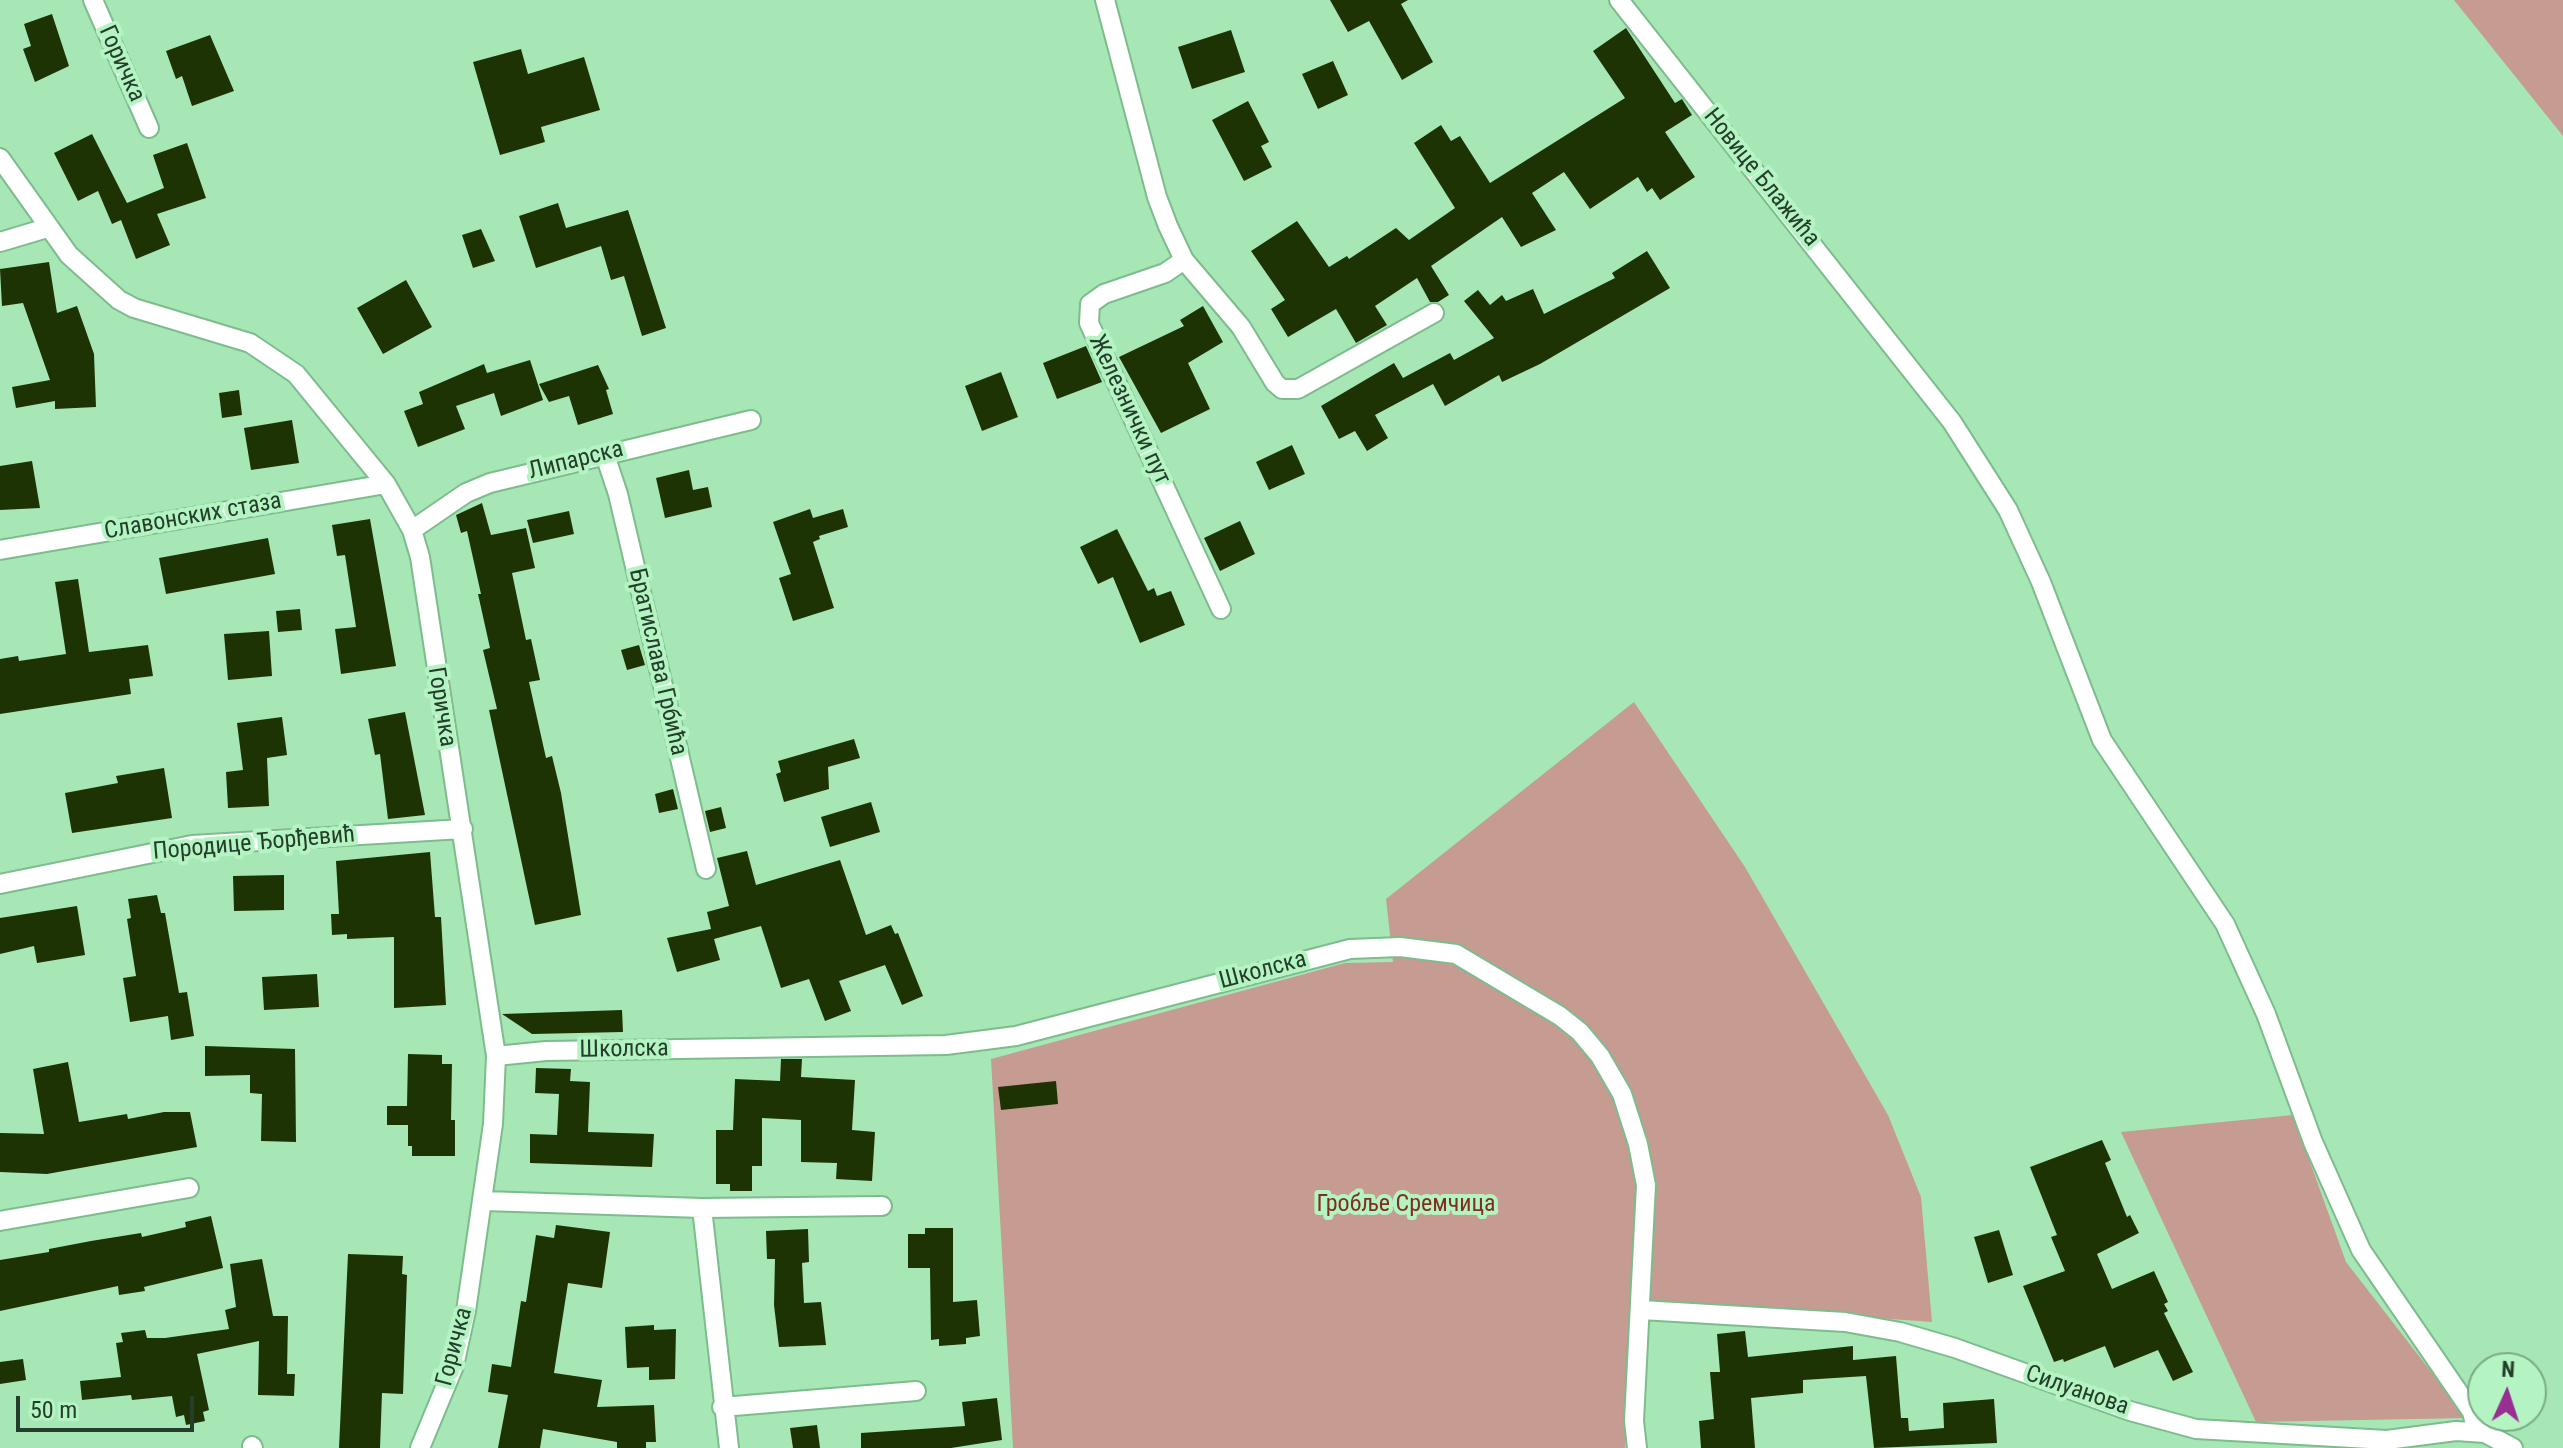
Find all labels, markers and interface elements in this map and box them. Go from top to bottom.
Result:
street label: Горичка [92,22,150,106]
street label: Новице Блажића [1697,103,1825,253]
street label: Железнички пут [1082,331,1176,489]
street label: Липарска [526,435,626,487]
street label: Славонских стаза [102,487,284,547]
street label: Братислава Грбића [621,566,693,758]
street label: Горичка [421,665,461,749]
street label: Породице Ђорђевић [152,821,356,867]
street label: Школска [1216,946,1310,996]
street label: Школска [579,1035,669,1065]
park label: Гробље Сремчица [1316,1191,1496,1219]
street label: Горичка [431,1305,479,1389]
north arrow [2467,1352,2547,1432]
text: N [2501,1357,2516,1382]
street label: Силуанова [2022,1360,2132,1422]
scale bar [20,1380,198,1430]
text: 50 m [30,1396,77,1424]

